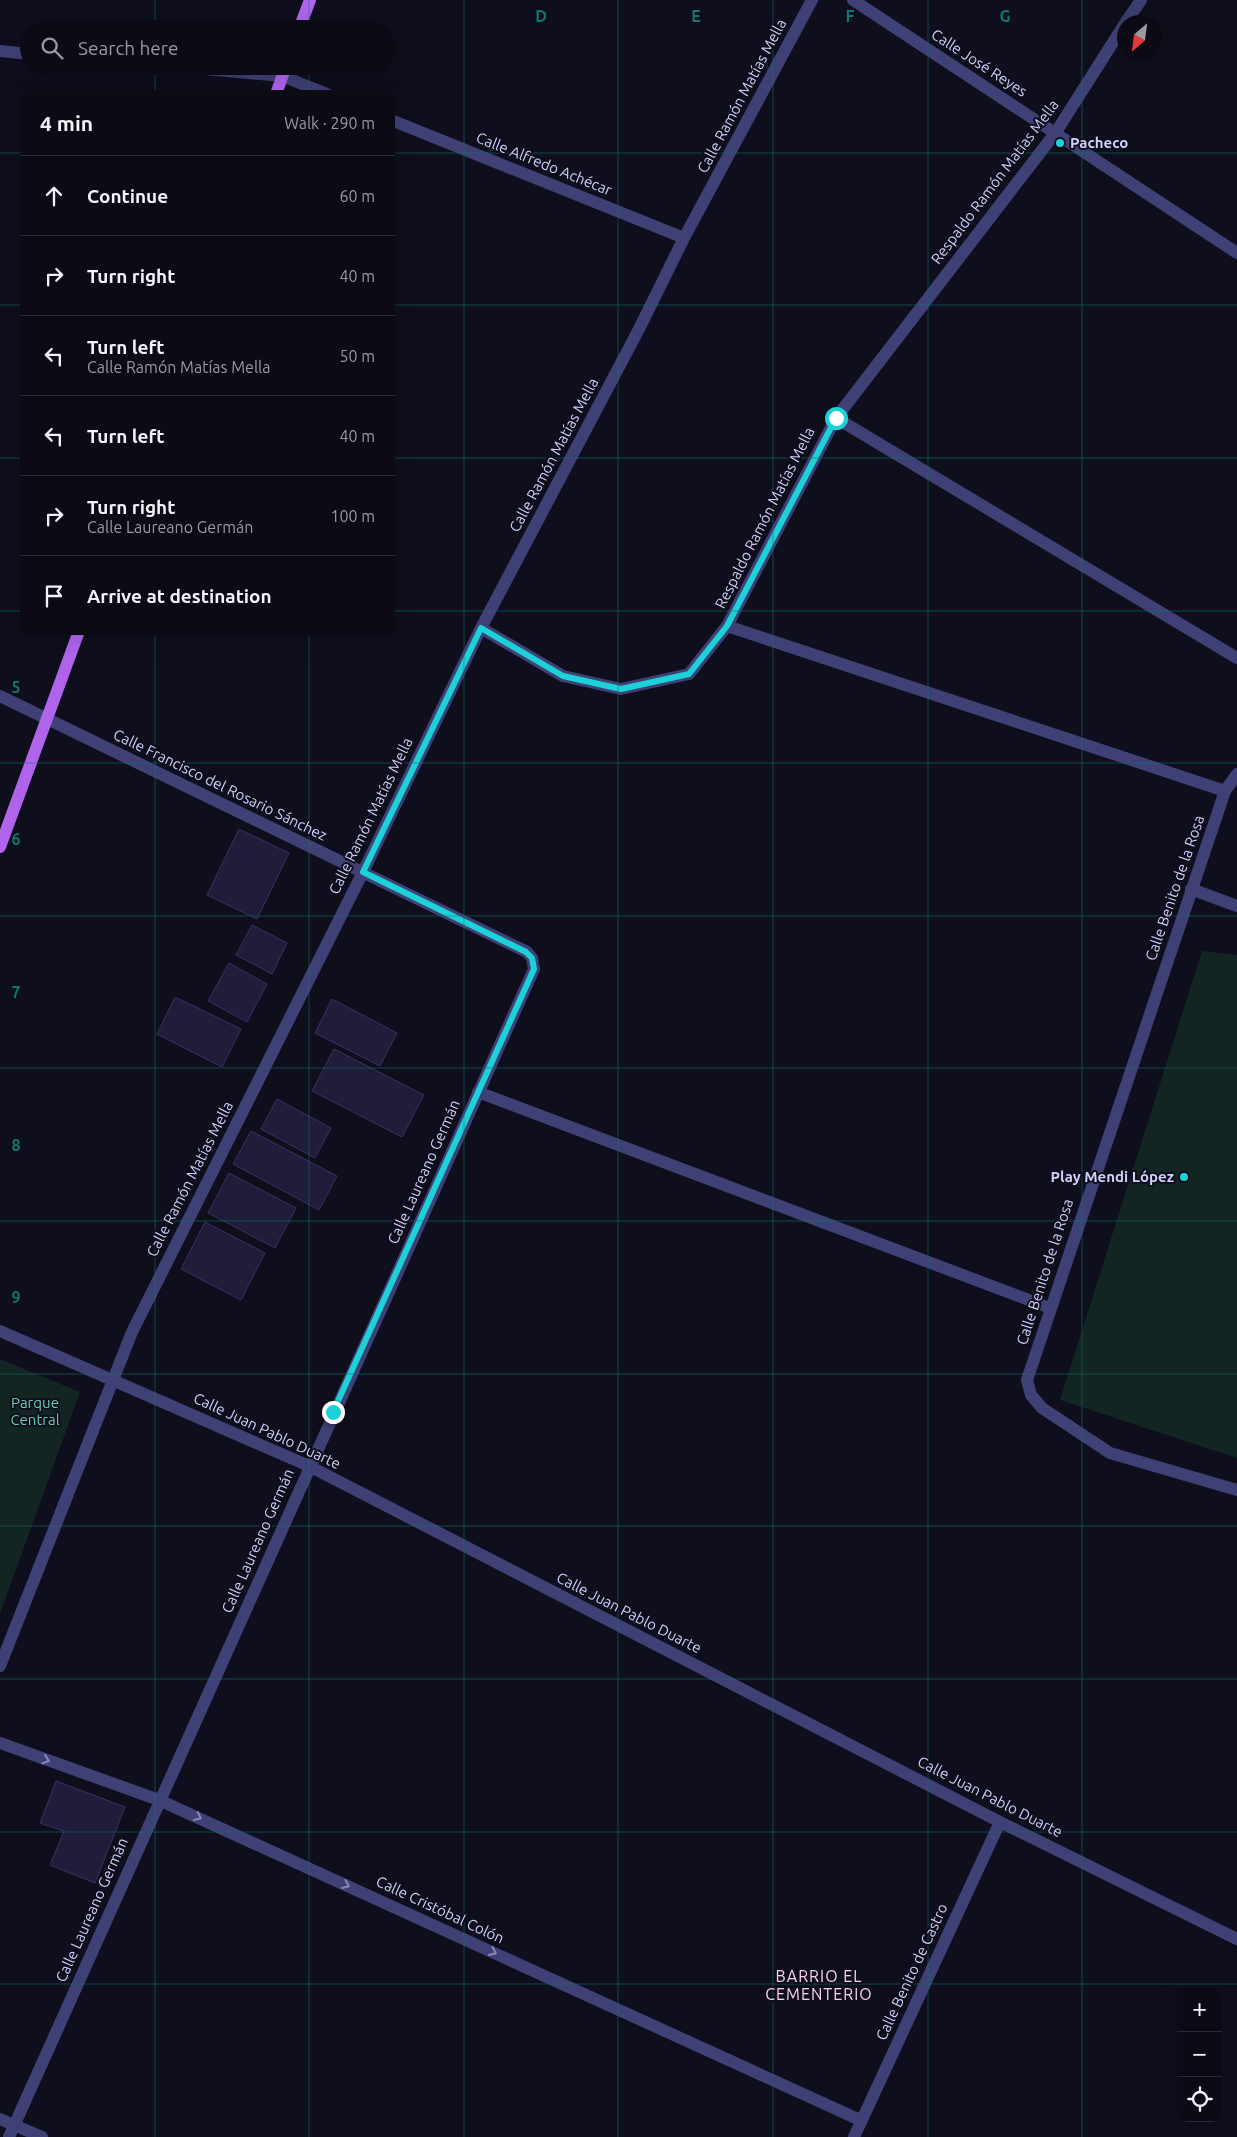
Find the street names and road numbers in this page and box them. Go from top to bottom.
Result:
street label: Calle Ramón Matías Mella [694,16,789,176]
street label: Calle José Reyes [928,25,1030,100]
street label: Respaldo Ramón Matías Mella [927,96,1062,267]
street label: Calle Alfredo Achécar [474,129,615,199]
street label: Calle Ramón Matías Mella [506,375,601,535]
street label: Respaldo Ramón Matías Mella [711,424,818,611]
street label: Calle Francisco del Rosario Sánchez [111,725,330,844]
street label: Calle Ramón Matías Mella [325,735,416,897]
street label: Calle Benito de la Rosa [1142,813,1207,963]
street label: Calle Laureano Germán [384,1097,463,1247]
street label: Calle Ramón Matías Mella [143,1098,236,1259]
street label: Calle Benito de la Rosa [1013,1197,1076,1347]
street label: Calle Juan Pablo Duarte [191,1389,343,1472]
street label: Calle Laureano Germán [218,1466,297,1616]
street label: Calle Juan Pablo Duarte [554,1569,705,1657]
street label: Calle Juan Pablo Duarte [915,1753,1066,1841]
street label: Calle Laureano Germán [52,1835,131,1985]
street label: Calle Cristóbal Colón [374,1872,507,1947]
street label: Calle Benito de Castro [872,1901,951,2043]

